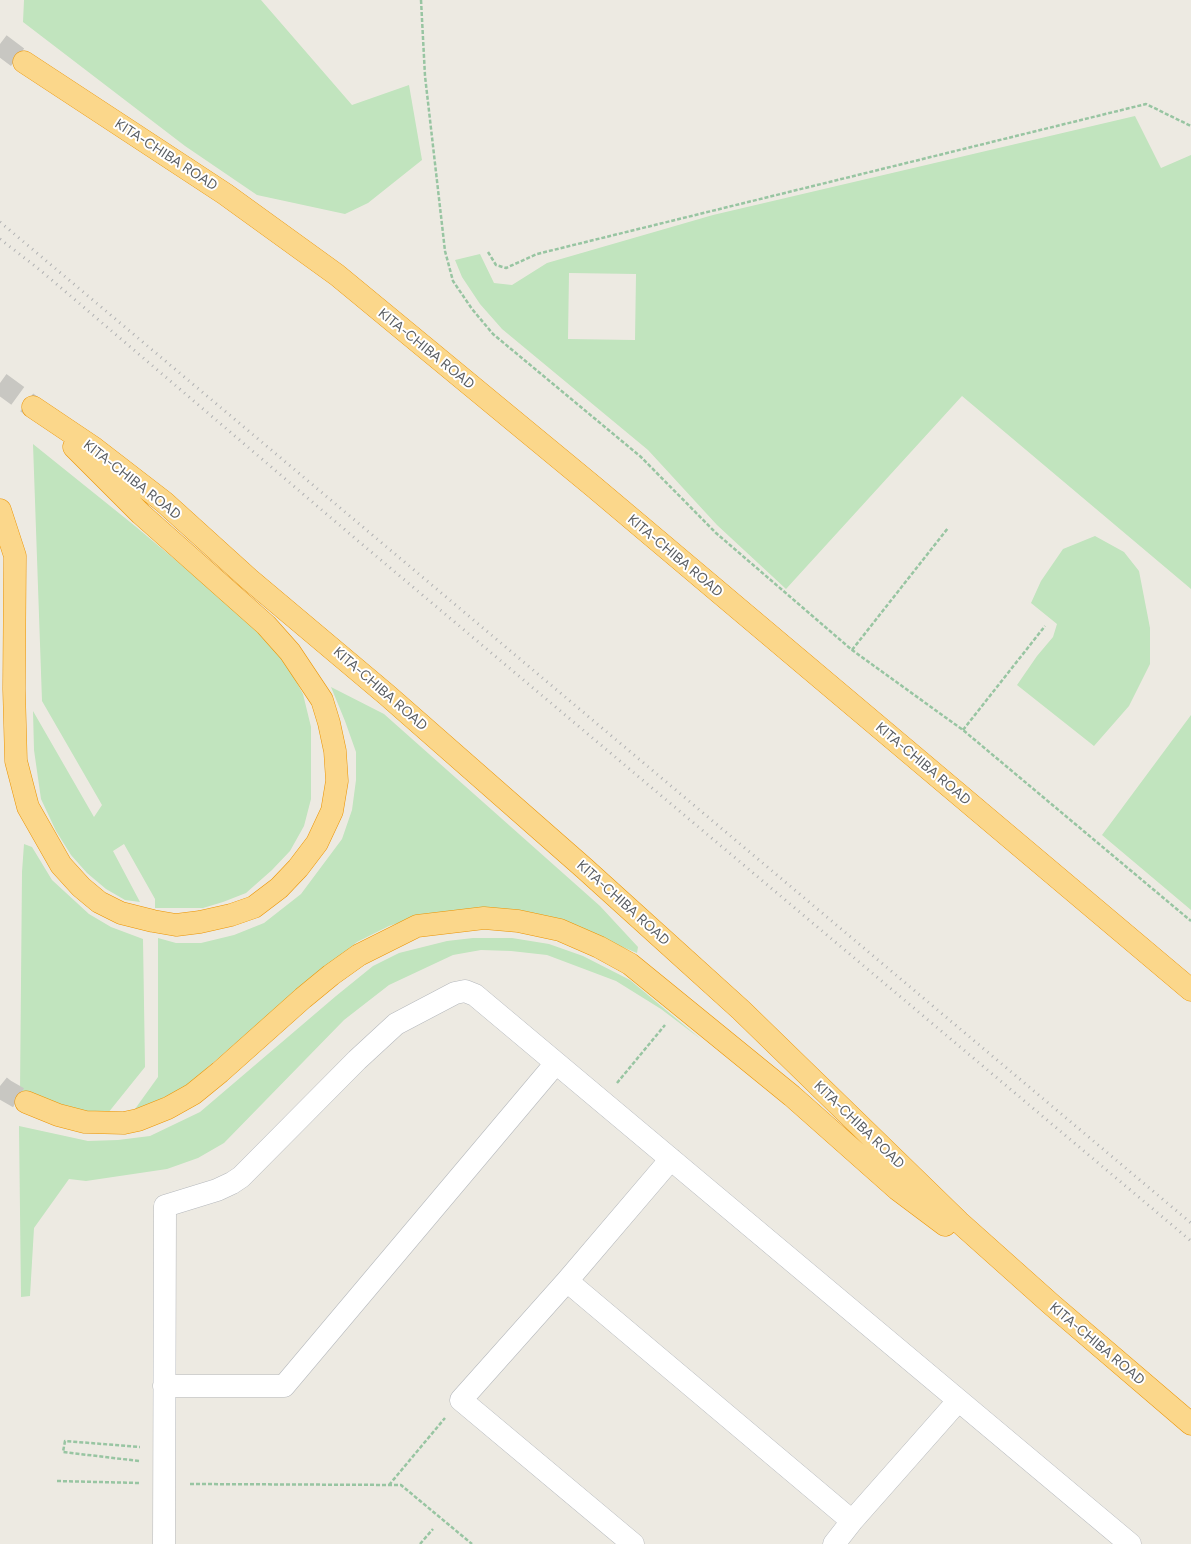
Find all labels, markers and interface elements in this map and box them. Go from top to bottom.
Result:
street label: KITA-CHIBA ROAD [112,116,220,194]
street label: KITA-CHIBA ROAD [374,305,478,393]
street label: KITA-CHIBA ROAD [80,437,184,523]
street label: KITA-CHIBA ROAD [624,511,726,601]
street label: KITA-CHIBA ROAD [330,644,430,734]
street label: KITA-CHIBA ROAD [872,719,974,809]
street label: KITA-CHIBA ROAD [573,857,673,949]
street label: KITA-CHIBA ROAD [810,1078,908,1172]
street label: KITA-CHIBA ROAD [1046,1299,1148,1389]

